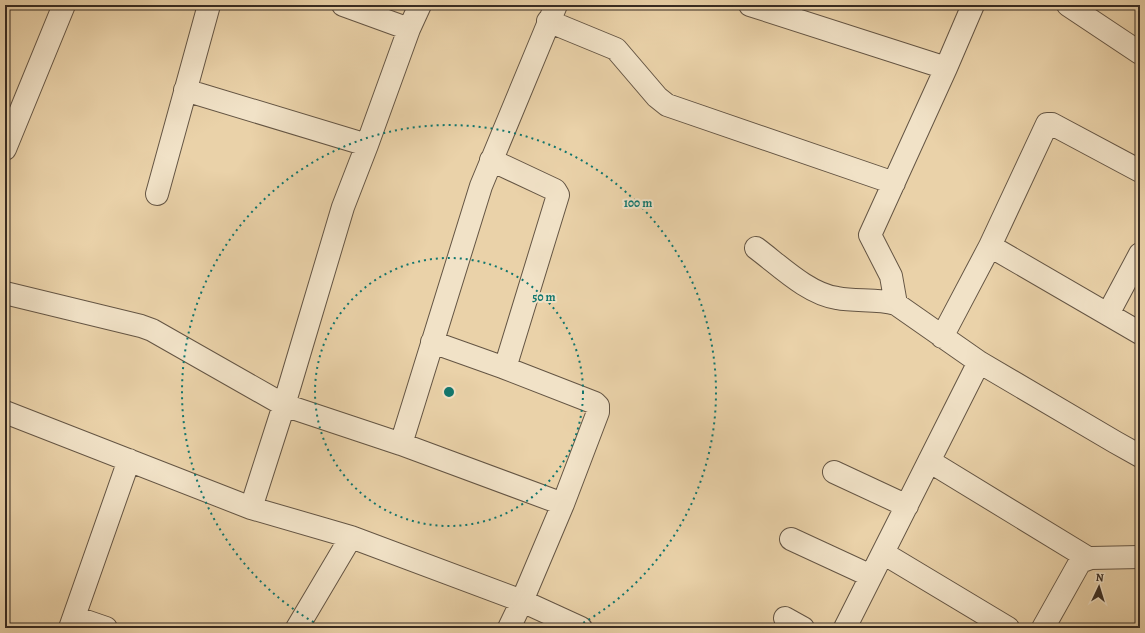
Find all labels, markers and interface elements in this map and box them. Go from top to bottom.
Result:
text: 100 m [624,195,652,211]
text: 50 m [532,289,556,305]
centre of rings [442,385,456,399]
north arrow [1079,567,1119,607]
text: N [1095,570,1104,585]

